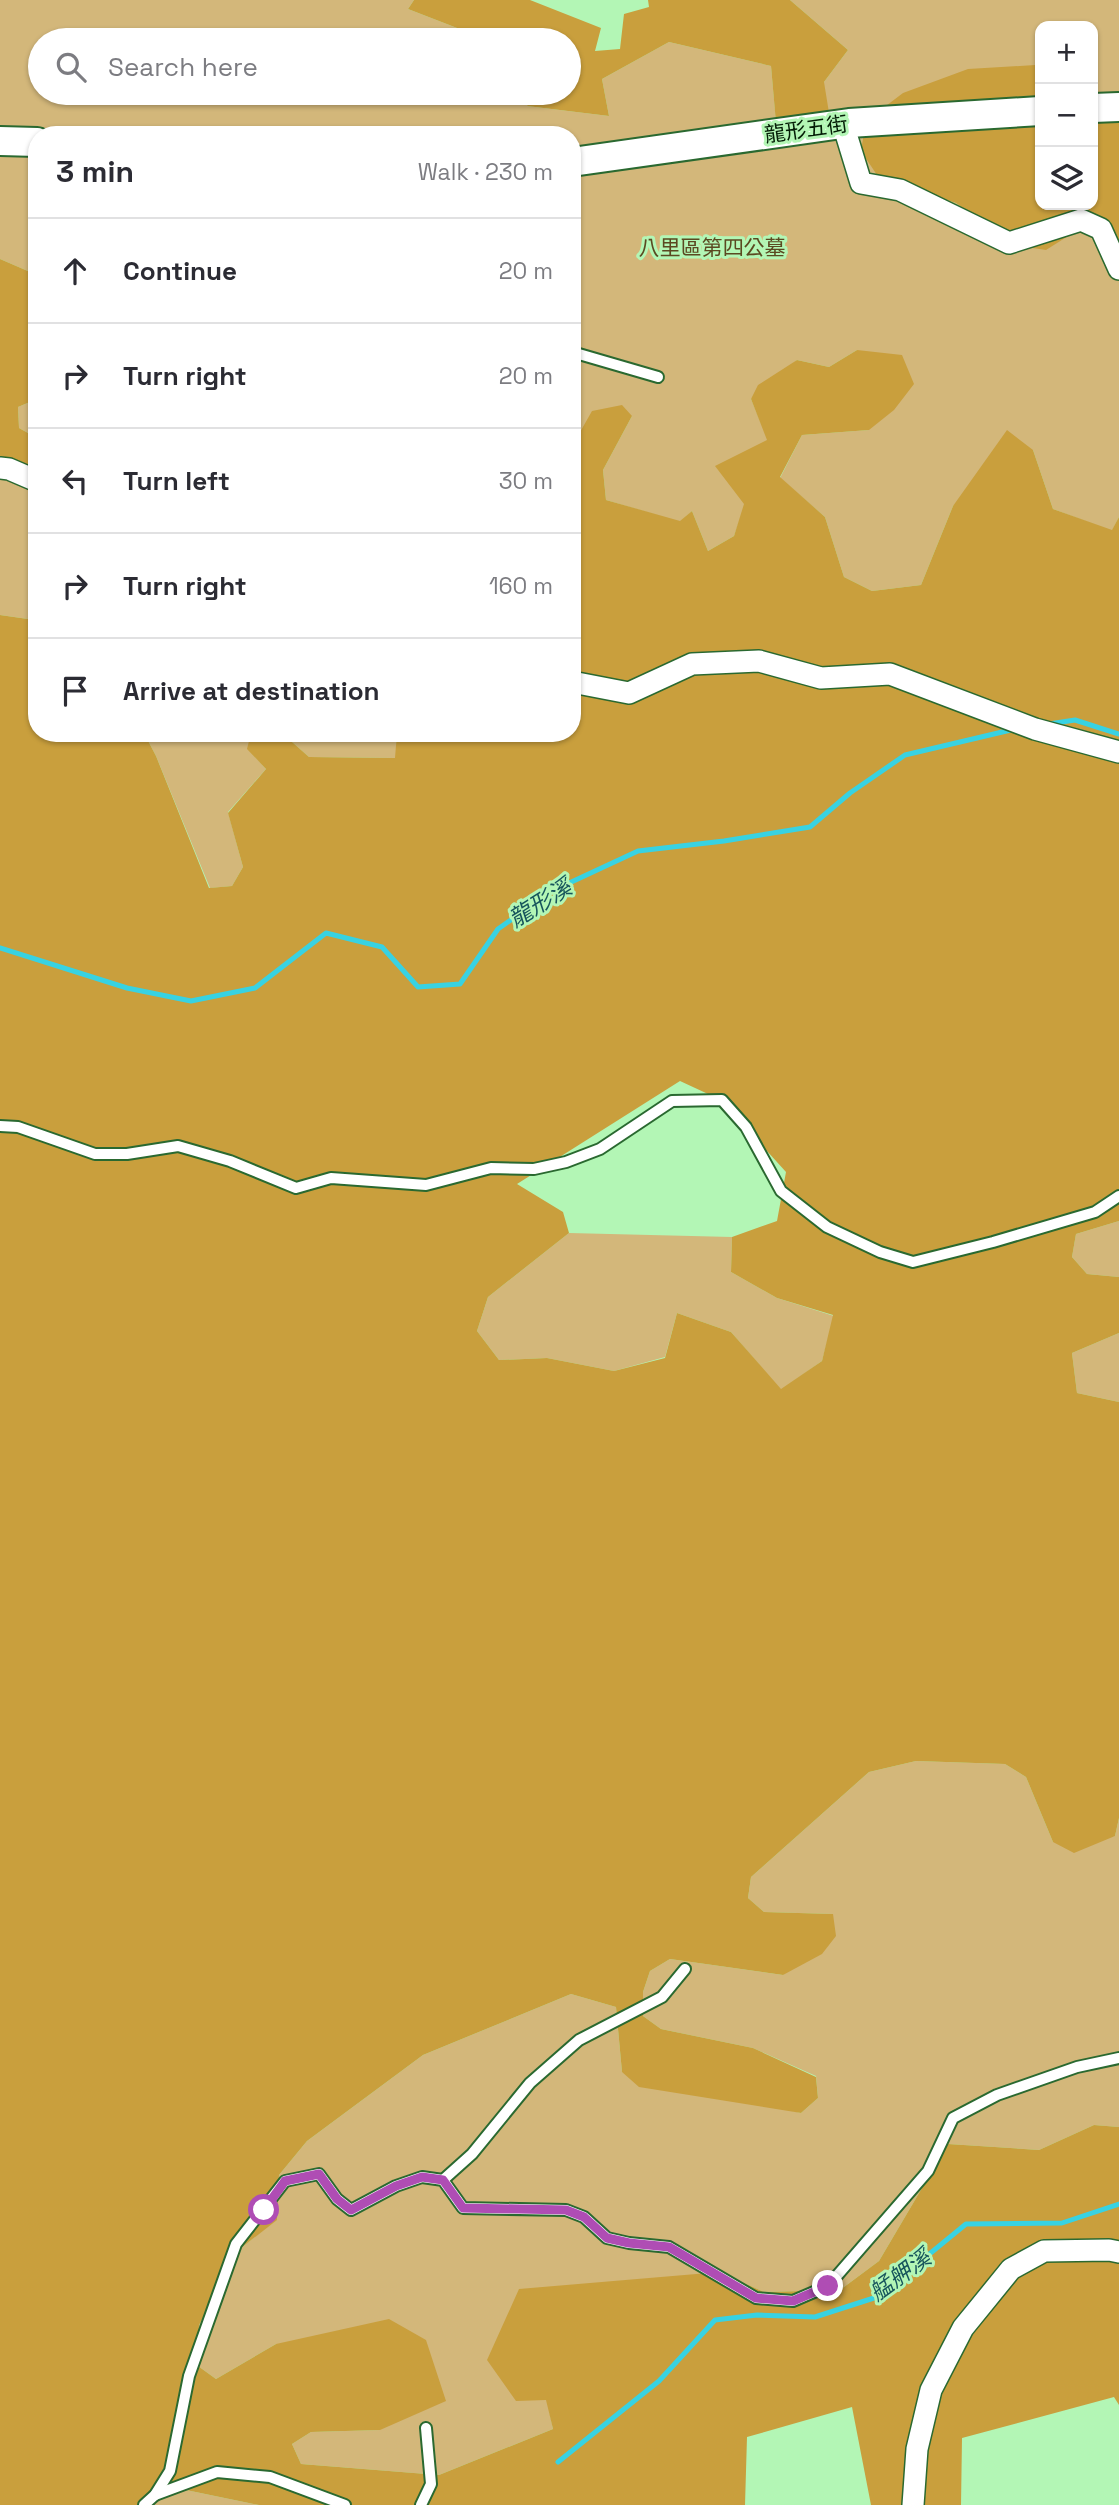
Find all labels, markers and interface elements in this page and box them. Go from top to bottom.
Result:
map controls [1035,21,1098,210]
button: + [1035,21,1098,84]
search box [28,28,581,105]
icon: search [52,48,90,86]
text: Search here [108,50,258,84]
button: − [1035,84,1098,147]
street label: 龍形五街 [763,110,849,148]
button: layers [1035,147,1098,210]
text: 3 min [56,152,134,191]
text: Walk · 230 m [418,157,553,187]
park label: 八里區第四公墓 [639,234,786,261]
icon: ahead [56,252,94,290]
text: Continue [123,254,237,288]
text: 20 m [499,256,553,286]
icon: right [56,357,94,395]
text: Turn right [123,359,247,393]
text: 20 m [499,361,553,391]
icon: left [56,462,94,500]
text: Turn left [123,464,230,498]
text: 30 m [499,466,553,496]
icon: right [56,567,94,605]
text: Turn right [123,569,247,603]
text: 160 m [489,571,553,601]
icon: arrive [56,672,94,710]
text: Arrive at destination [123,674,380,708]
water label: 龍形溪 [503,870,580,934]
route start [248,2194,279,2225]
water label: 艋舺溪 [863,2241,939,2307]
route end [812,2270,843,2301]

